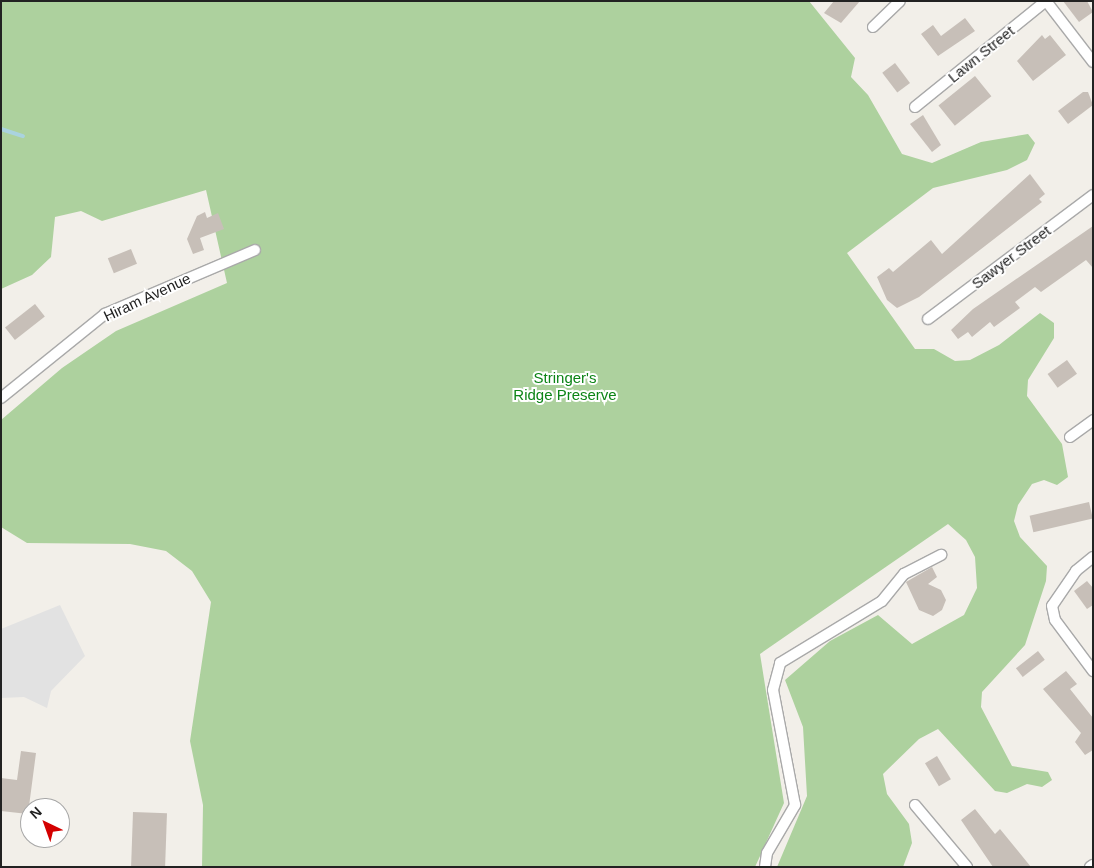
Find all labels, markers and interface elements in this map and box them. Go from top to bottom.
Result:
street label: Lawn Street [944,22,1018,86]
street label: Sawyer Street [968,221,1054,293]
street label: Hiram Avenue [100,269,194,325]
park label: Stringer's Ridge Preserve [513,368,617,403]
north arrow [20,798,70,848]
text: N [27,803,45,822]

